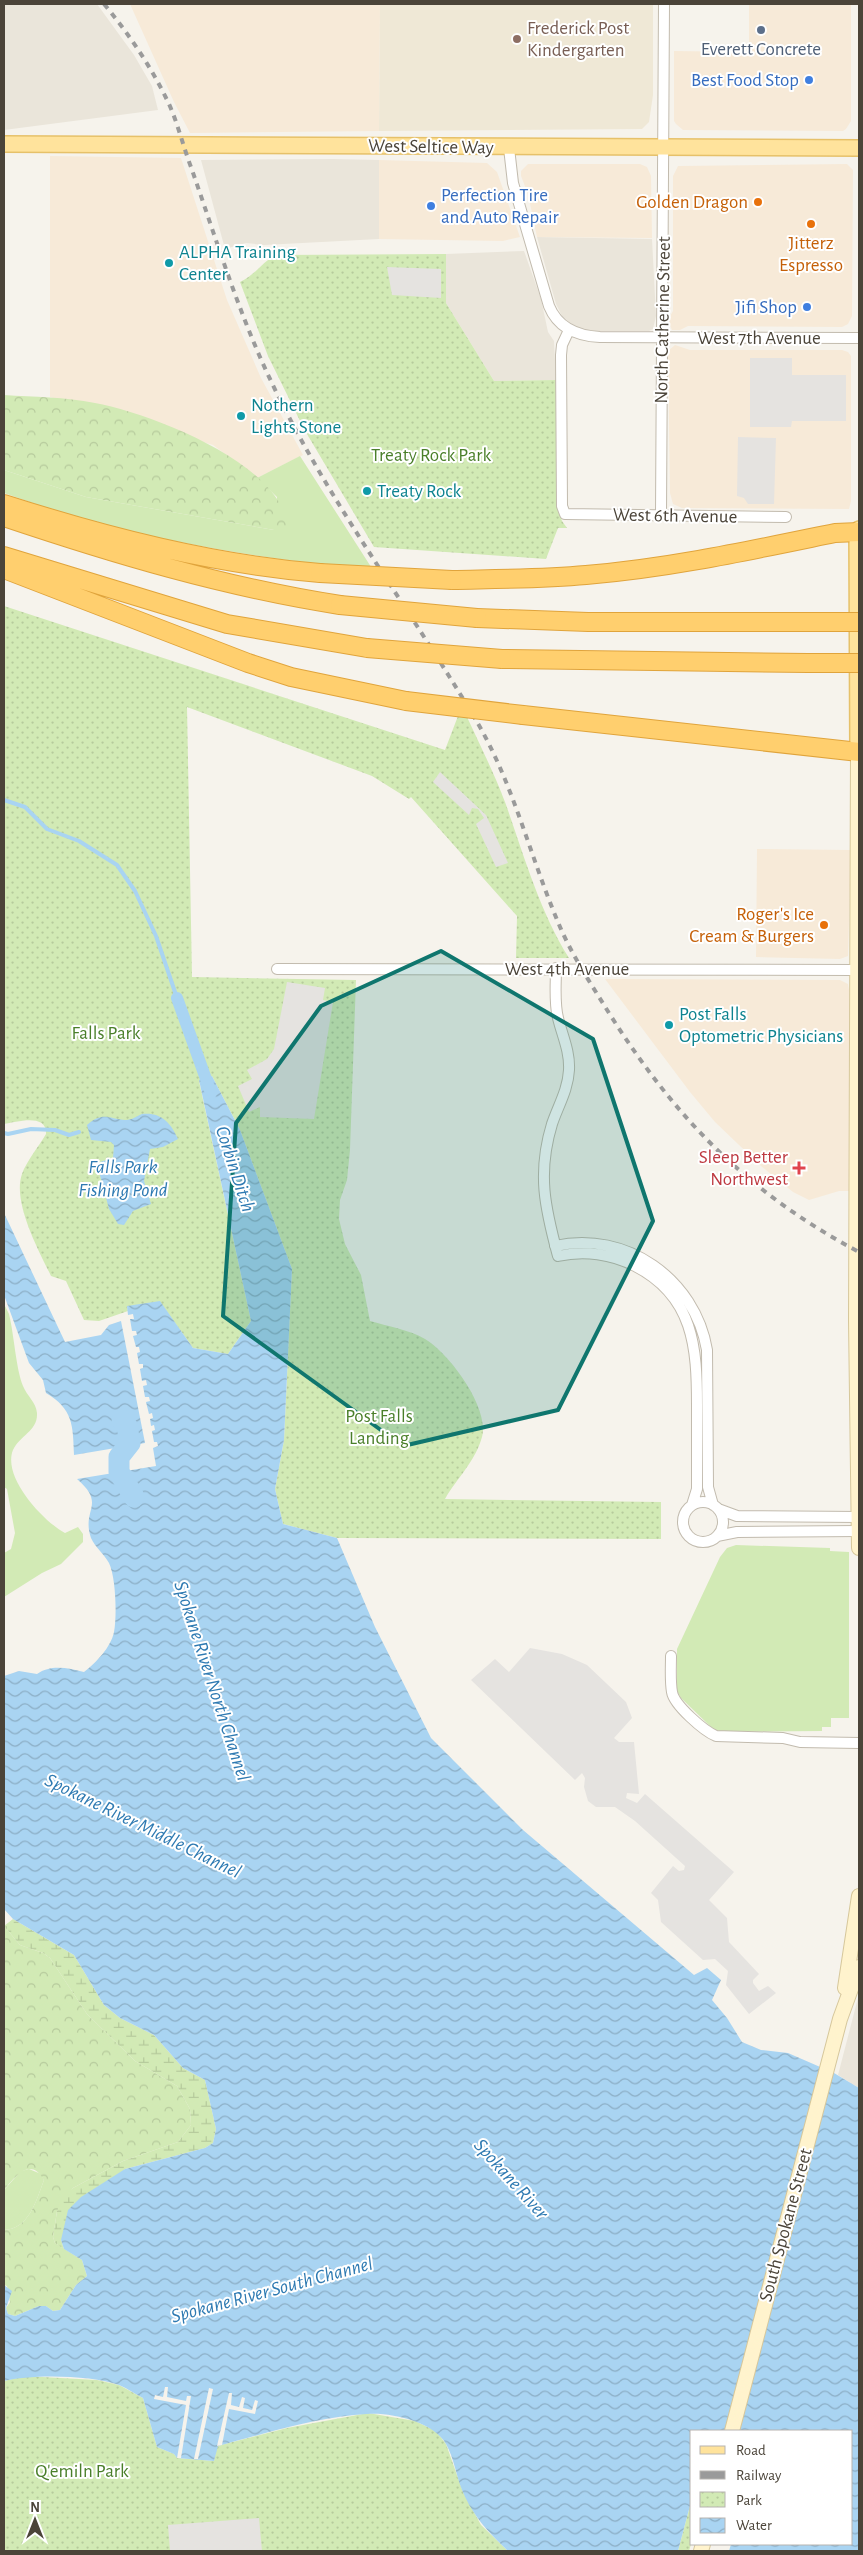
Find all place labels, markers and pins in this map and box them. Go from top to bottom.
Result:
place label: Frederick Post Kindergarten [527,19,629,60]
marker: Everett Concrete [755,24,767,36]
marker: Frederick Post Kindergarten [511,33,523,45]
place label: Everett Concrete [701,40,821,59]
place label: Best Food Stop [691,71,799,90]
marker: Best Food Stop [803,74,815,86]
place label: Perfection Tire and Auto Repair [441,186,559,227]
place label: Golden Dragon [636,193,748,212]
marker: Golden Dragon [752,196,764,208]
marker: Perfection Tire and Auto Repair [425,200,437,212]
marker: Jitterz Espresso [805,218,817,230]
place label: Jitterz Espresso [779,234,843,275]
place label: ALPHA Training Center [179,243,297,284]
marker: ALPHA Training Center [163,257,175,269]
place label: Jifi Shop [735,298,797,317]
marker: Jifi Shop [801,301,813,313]
place label: Nothern Lights Stone [251,396,341,437]
marker: Nothern Lights Stone [235,410,247,422]
place label: Treaty Rock [377,482,462,501]
marker: Treaty Rock [361,485,373,497]
place label: Roger's Ice Cream & Burgers [689,905,814,946]
marker: Roger's Ice Cream & Burgers [818,919,830,931]
place label: Post Falls Optometric Physicians [679,1005,843,1046]
marker: Post Falls Optometric Physicians [663,1019,675,1031]
place label: Sleep Better Northwest [699,1148,788,1189]
marker: Sleep Better Northwest [792,1161,806,1175]

